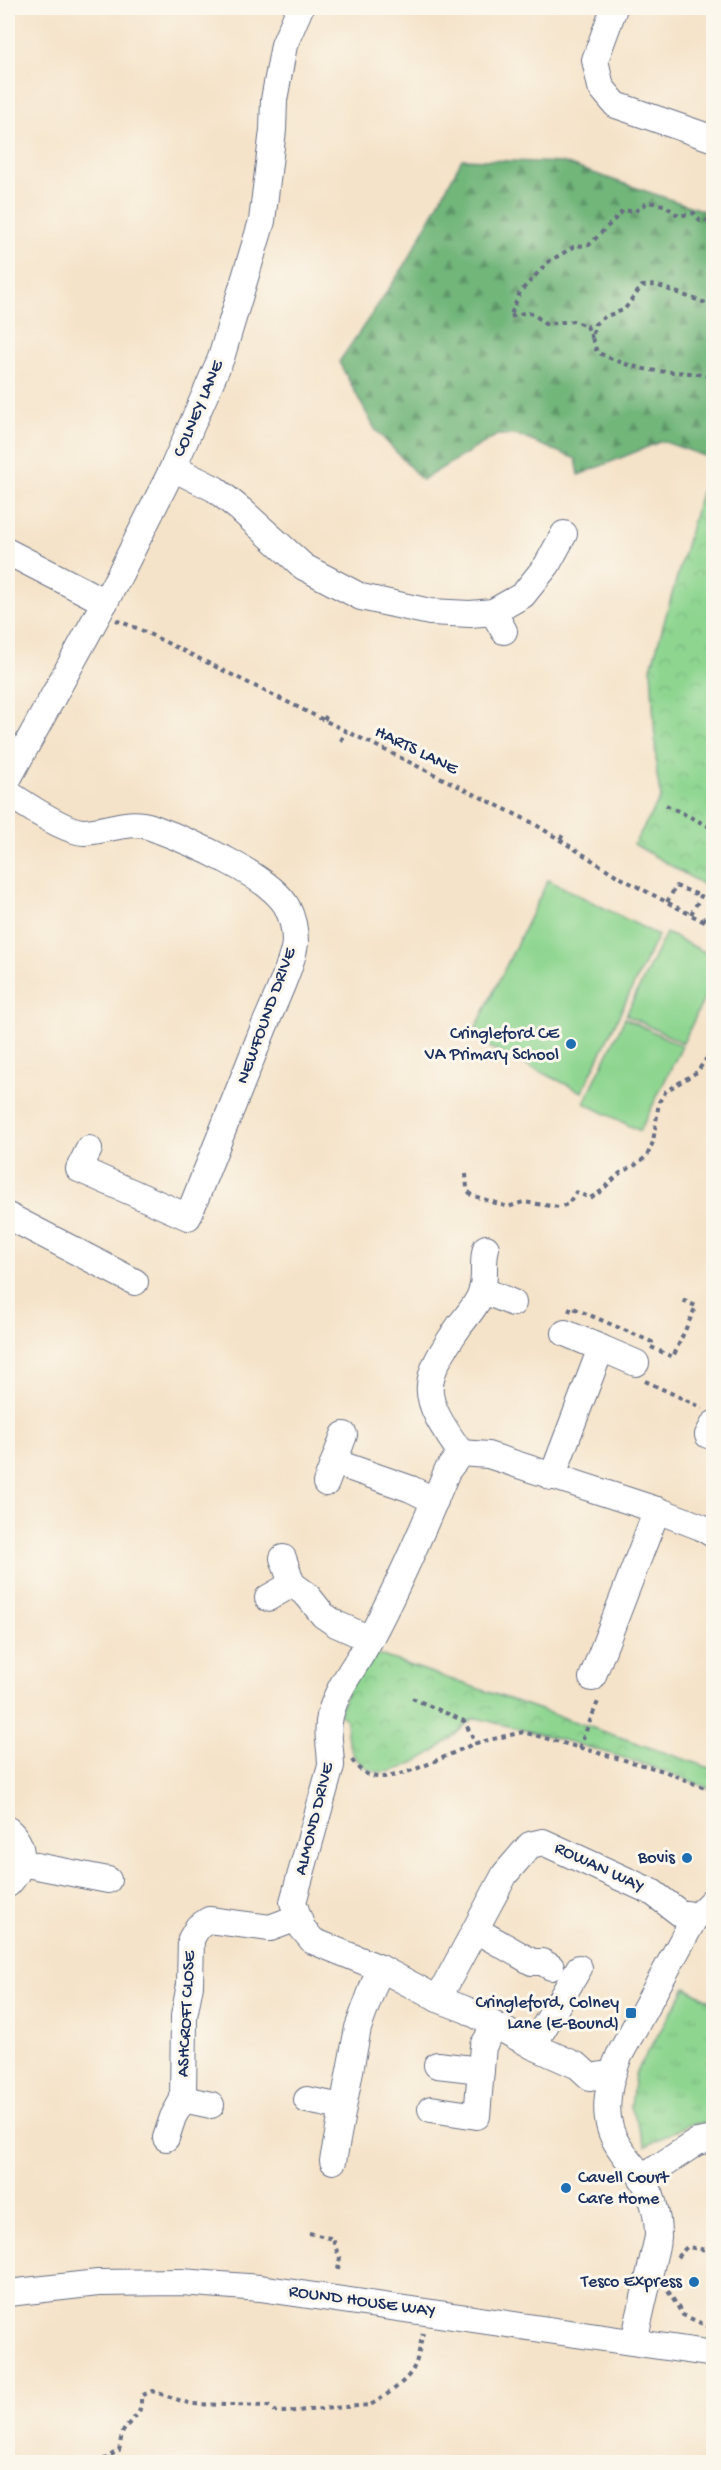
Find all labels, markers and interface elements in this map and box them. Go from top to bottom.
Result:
street label: COLNEY LANE [169,357,229,460]
street label: HARTS LANE [371,722,462,781]
street label: NEWFOUND DRIVE [233,944,302,1087]
place label: Cringleford CE VA Primary School [424,1024,560,1066]
marker: Cringleford CE VA Primary School [564,1037,578,1051]
street label: ALMOND DRIVE [291,1760,339,1877]
street label: ROWAN WAY [551,1838,647,1898]
place label: Bovis [637,1848,676,1869]
marker: Bovis [680,1851,694,1865]
street label: ASHCROFT CLOSE [173,1950,201,2078]
place label: Cringleford, Colney Lane (E-Bound) [475,1993,619,2035]
marker: Cringleford, Colney Lane (E-Bound) [624,2006,638,2020]
place label: Cavell Court Care Home [578,2168,670,2210]
marker: Cavell Court Care Home [559,2181,573,2195]
place label: Tesco Express [580,2272,683,2293]
marker: Tesco Express [687,2275,701,2289]
street label: ROUND HOUSE WAY [287,2281,437,2323]

